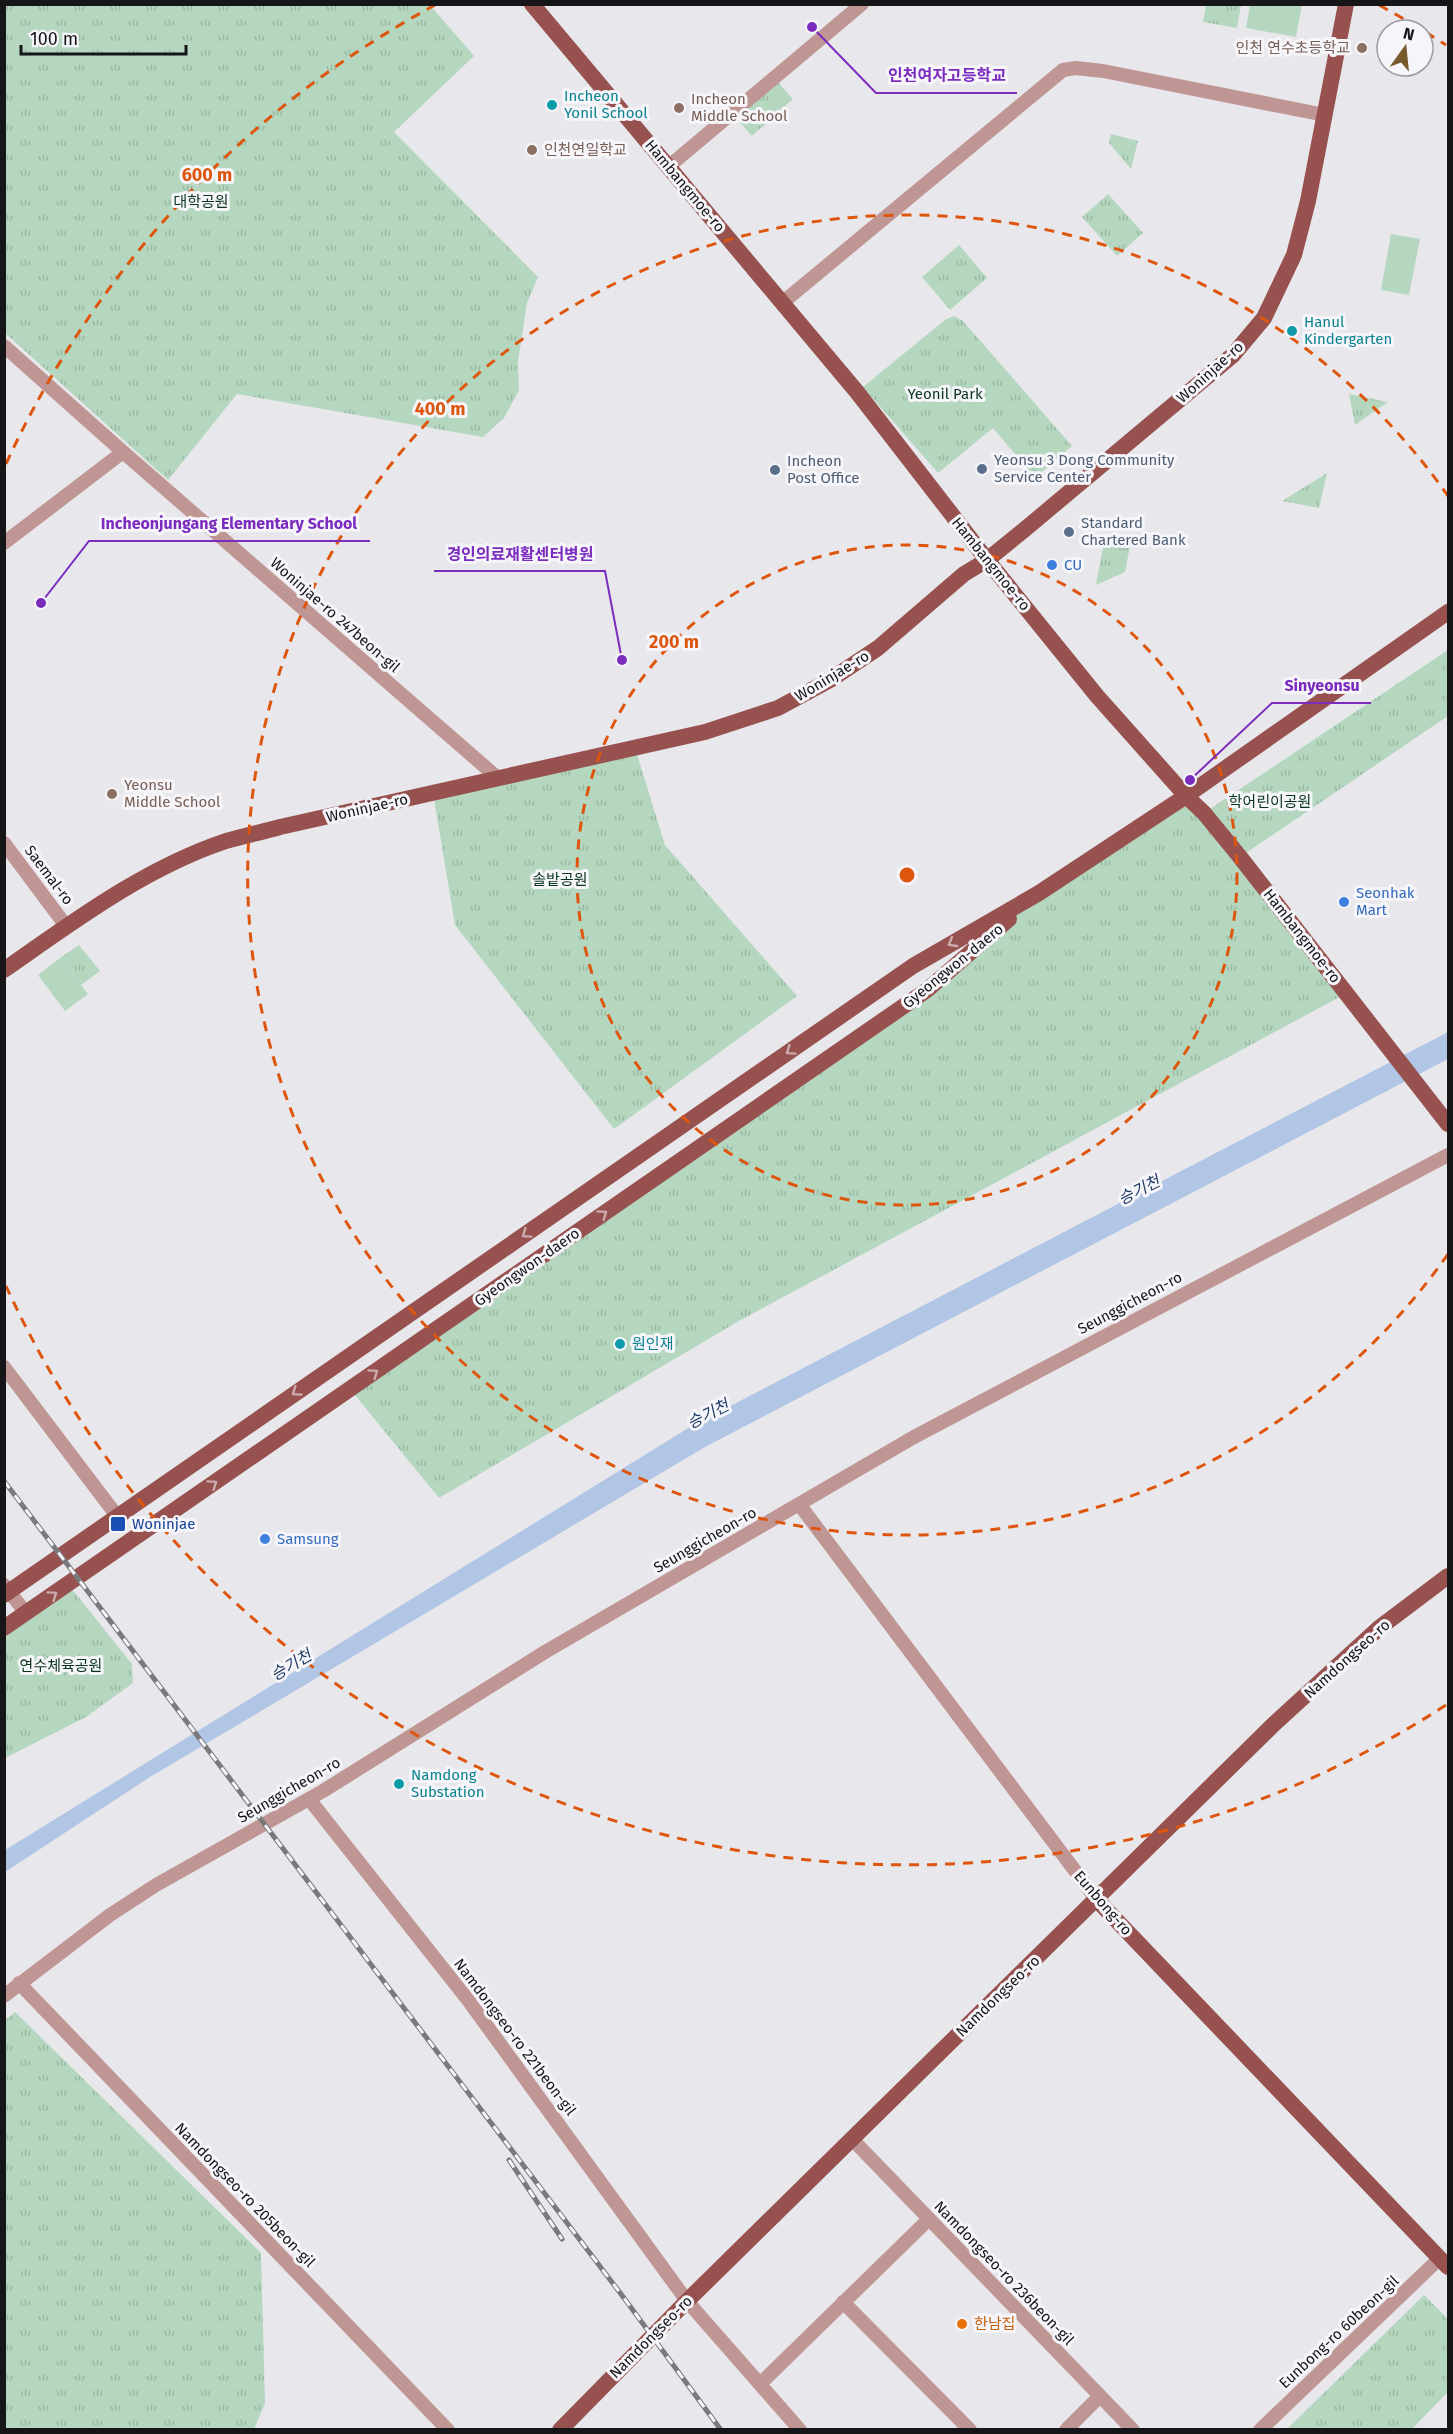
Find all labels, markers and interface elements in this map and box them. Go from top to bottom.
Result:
scale bar [21,18,186,56]
north arrow [1375,18,1435,78]
text: N [1401,23,1416,45]
text: 100 m [30,28,78,50]
place label: 인천 연수초등학교 [1236,39,1350,57]
marker: 인천 연수초등학교 [1355,41,1369,55]
callout: 인천여자고등학교 [876,59,1017,93]
text: 인천여자고등학교 [888,66,1006,85]
place label: Incheon Yonil School [564,87,648,122]
place label: Incheon Middle School [691,90,788,125]
marker: Incheon Yonil School [545,98,559,112]
marker: Incheon Middle School [672,101,686,115]
street label: Hambangmoe-ro [641,136,729,236]
place label: 인천연일학교 [544,141,627,159]
marker: 인천연일학교 [525,143,539,157]
text: 600 m [182,164,232,186]
park label: 대학공원 [173,193,229,211]
place label: Hanul Kindergarten [1304,313,1392,348]
marker: Hanul Kindergarten [1285,324,1299,338]
street label: Woninjae-ro [1173,337,1247,407]
park label: Yeonil Park [907,385,983,403]
text: 400 m [415,398,465,420]
place label: Yeonsu 3 Dong Community Service Center [994,451,1175,486]
place label: Incheon Post Office [787,452,860,487]
marker: Yeonsu 3 Dong Community Service Center [975,462,989,476]
marker: Incheon Post Office [768,463,782,477]
callout: Incheonjungang Elementary School [89,507,370,541]
text: Incheonjungang Elementary School [101,514,357,533]
street label: Hambangmoe-ro [948,514,1034,614]
place label: Standard Chartered Bank [1081,514,1186,549]
marker: Standard Chartered Bank [1062,525,1076,539]
callout: 경인의료재활센터병원 [434,537,605,571]
text: 경인의료재활센터병원 [446,545,594,564]
street label: Woninjae-ro 247beon-gil [267,554,404,677]
place label: CU [1064,556,1082,574]
marker: CU [1045,558,1059,572]
text: 200 m [649,631,699,653]
street label: Woninjae-ro [792,647,872,705]
callout: Sinyeonsu [1272,669,1371,703]
text: Sinyeonsu [1284,676,1360,695]
place label: Yeonsu Middle School [124,776,221,811]
marker: Yeonsu Middle School [105,787,119,801]
street label: Woninjae-ro [324,790,410,826]
park label: 학어린이공원 [1229,793,1311,811]
street label: Saemal-ro [21,842,77,908]
centre of rings [897,865,917,885]
park label: 솔밭공원 [532,871,588,889]
place label: Seonhak Mart [1356,884,1415,919]
street label: Hambangmoe-ro [1260,885,1344,987]
marker: Seonhak Mart [1337,895,1351,909]
street label: Gyeongwon-daero [899,920,1007,1012]
one-way arrow [948,936,958,948]
one-way arrow [786,1044,797,1055]
water label: 승기천 [1115,1170,1165,1208]
one-way arrow [596,1210,607,1221]
street label: Gyeongwon-daero [471,1224,583,1310]
one-way arrow [521,1227,532,1238]
street label: Seunggicheon-ro [1075,1268,1185,1338]
place label: 원인재 [632,1335,673,1353]
marker: 원인재 [613,1337,627,1351]
one-way arrow [367,1369,378,1380]
one-way arrow [292,1385,303,1396]
water label: 승기천 [684,1394,734,1432]
one-way arrow [207,1480,218,1491]
street label: Seunggicheon-ro [650,1503,760,1577]
marker: Woninjae [109,1515,127,1533]
place label: Woninjae [132,1515,195,1533]
place label: Samsung [277,1530,339,1548]
marker: Samsung [258,1532,272,1546]
one-way arrow [46,1591,57,1602]
street label: Namdongseo-ro [1300,1616,1394,1702]
water label: 승기천 [267,1644,317,1685]
park label: 연수체육공원 [20,1657,102,1675]
street label: Seunggicheon-ro [234,1753,344,1827]
place label: Namdong Substation [411,1766,485,1801]
marker: Namdong Substation [392,1777,406,1791]
street label: Eunbong-ro [1070,1867,1136,1939]
street label: Namdongseo-ro [952,1951,1044,2041]
street label: Namdongseo-ro 221beon-gil [450,1955,580,2119]
street label: Namdongseo-ro 205beon-gil [171,2119,319,2271]
street label: Namdongseo-ro 236beon-gil [930,2197,1078,2349]
street label: Eunbong-ro 60beon-gil [1275,2271,1403,2392]
street label: Namdongseo-ro [606,2292,696,2382]
place label: 한남집 [974,2315,1015,2333]
marker: 한남집 [955,2317,969,2331]

